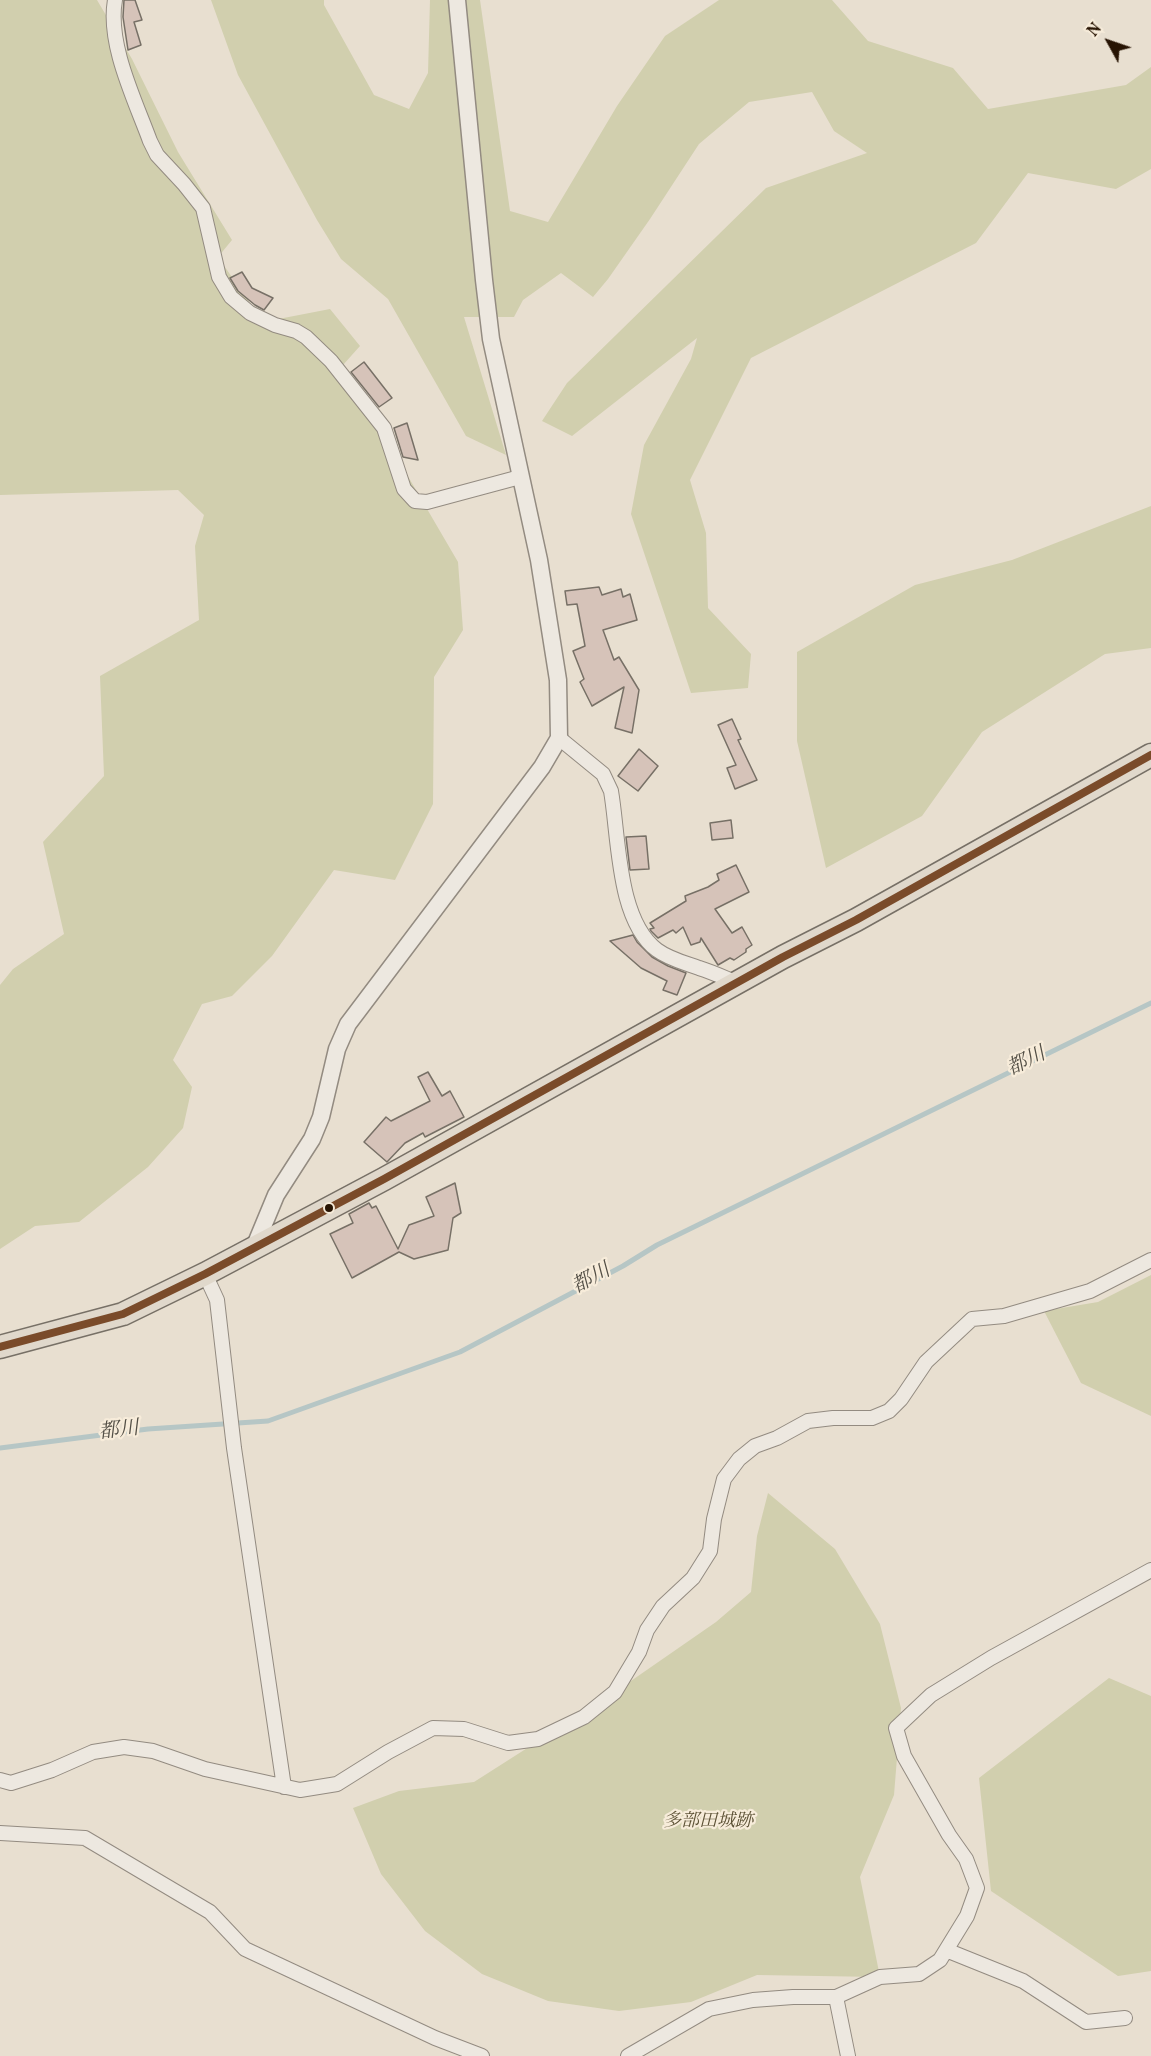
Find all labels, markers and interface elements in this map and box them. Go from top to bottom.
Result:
north arrow [1079,12,1139,72]
text: N [1083,19,1107,42]
water label: 都川 [1004,1043,1050,1083]
unlabelled marker [323,1202,335,1214]
water label: 都川 [569,1260,615,1300]
water label: 都川 [98,1418,140,1446]
park label: 多部田城跡 [663,1812,753,1834]

